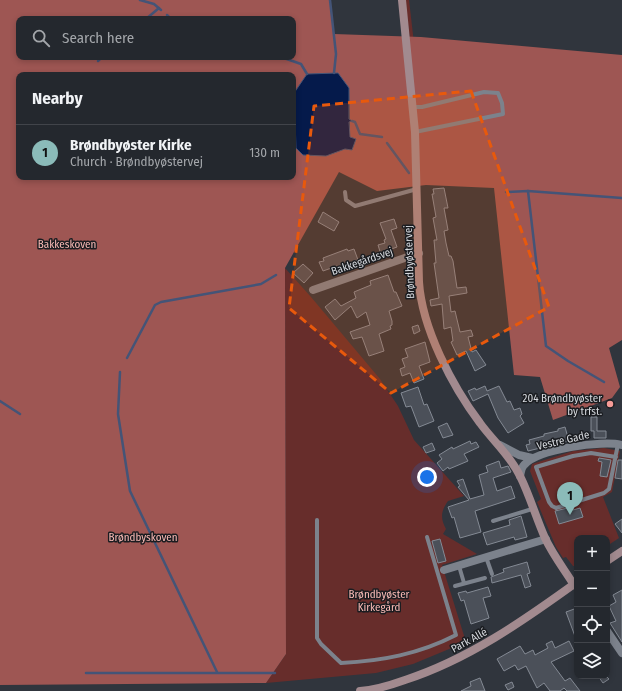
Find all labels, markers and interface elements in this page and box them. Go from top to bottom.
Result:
search box [16,16,296,60]
icon: search [30,27,52,49]
text: Search here [62,29,134,47]
text: Nearby [32,88,83,109]
text: Brøndbyøster Kirke [70,136,192,154]
text: 1 [42,145,48,160]
text: 130 m [249,145,280,160]
text: Church · Brøndbyøstervej [70,154,203,169]
street label: Brøndbyøstervej [402,225,417,299]
park label: Bakkeskoven [38,238,96,251]
street label: Bakkegårdsvej [330,245,395,278]
place label: 204 Brøndbyøster by trfst. [523,392,602,418]
marker: 204 Brøndbyøster by trfst. [605,399,615,409]
street label: Vestre Gade [536,428,591,453]
your location [417,467,437,487]
pin: 1 [557,482,583,515]
park label: Brøndbyskoven [108,531,178,544]
map controls [574,535,610,679]
button: + [574,535,610,571]
button: − [574,571,610,607]
park label: Brøndbyøster Kirkegård [349,588,410,614]
button: locate [574,607,610,643]
street label: Park Allé [449,625,489,656]
button: layers [574,643,610,679]

